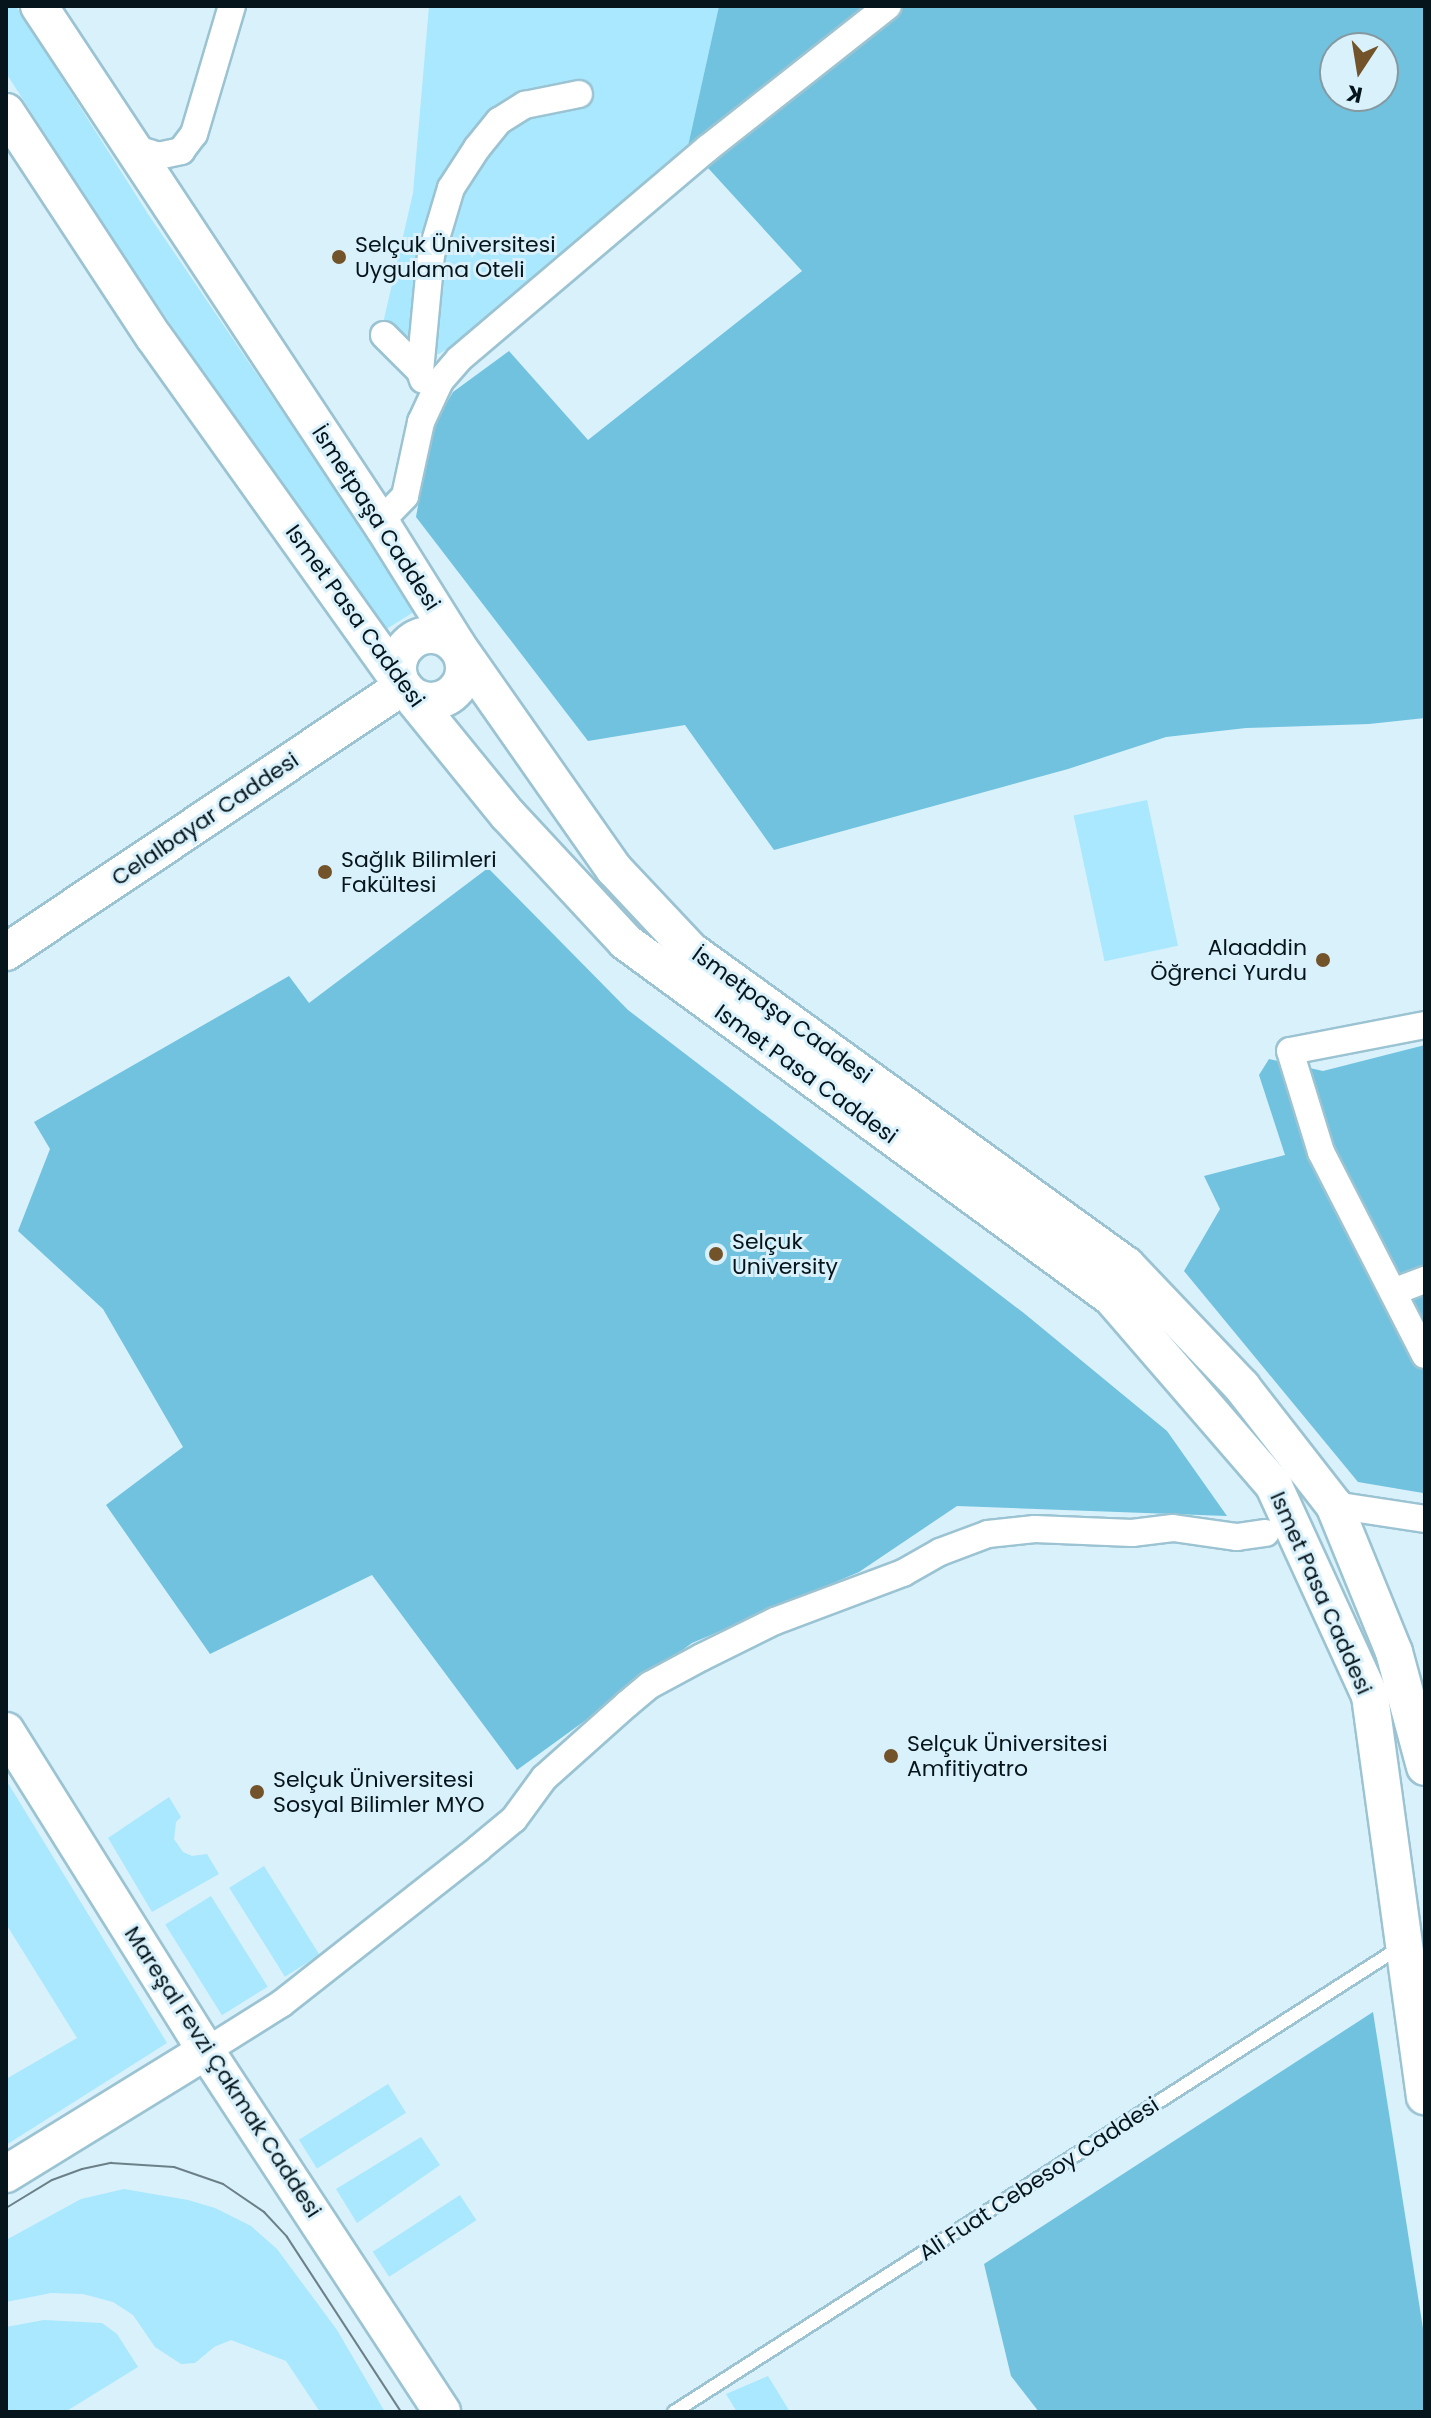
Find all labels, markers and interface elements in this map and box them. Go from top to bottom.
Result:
north arrow [1319,32,1399,112]
text: K [1344,77,1365,111]
place label: Selçuk Üniversitesi Uygulama Oteli [355,231,556,282]
marker: Selçuk Üniversitesi Uygulama Oteli [330,248,348,266]
street label: İsmetpaşa Caddesi [306,421,446,615]
street label: Ismet Pasa Caddesi [280,520,430,712]
street label: Celalbayar Caddesi [107,747,303,891]
place label: Sağlık Bilimleri Fakültesi [341,846,497,898]
marker: Sağlık Bilimleri Fakültesi [316,863,334,881]
place label: Alaaddin Öğrenci Yurdu [1150,934,1307,986]
street label: İsmetpaşa Caddesi [687,941,877,1089]
marker: Alaaddin Öğrenci Yurdu [1314,951,1332,969]
street label: Ismet Pasa Caddesi [710,999,902,1149]
place label: Selçuk University [732,1228,838,1280]
marker: Selçuk University [707,1245,725,1263]
street label: Ismet Pasa Caddesi [1264,1488,1378,1698]
place label: Selçuk Üniversitesi Amfitiyatro [907,1730,1108,1782]
marker: Selçuk Üniversitesi Amfitiyatro [882,1747,900,1765]
place label: Selçuk Üniversitesi Sosyal Bilimler MYO [273,1766,485,1818]
marker: Selçuk Üniversitesi Sosyal Bilimler MYO [248,1783,266,1801]
street label: Mareşal Fevzi Çakmak Caddesi [119,1922,327,2222]
street label: Ali Fuat Cebesoy Caddesi [914,2092,1164,2266]

